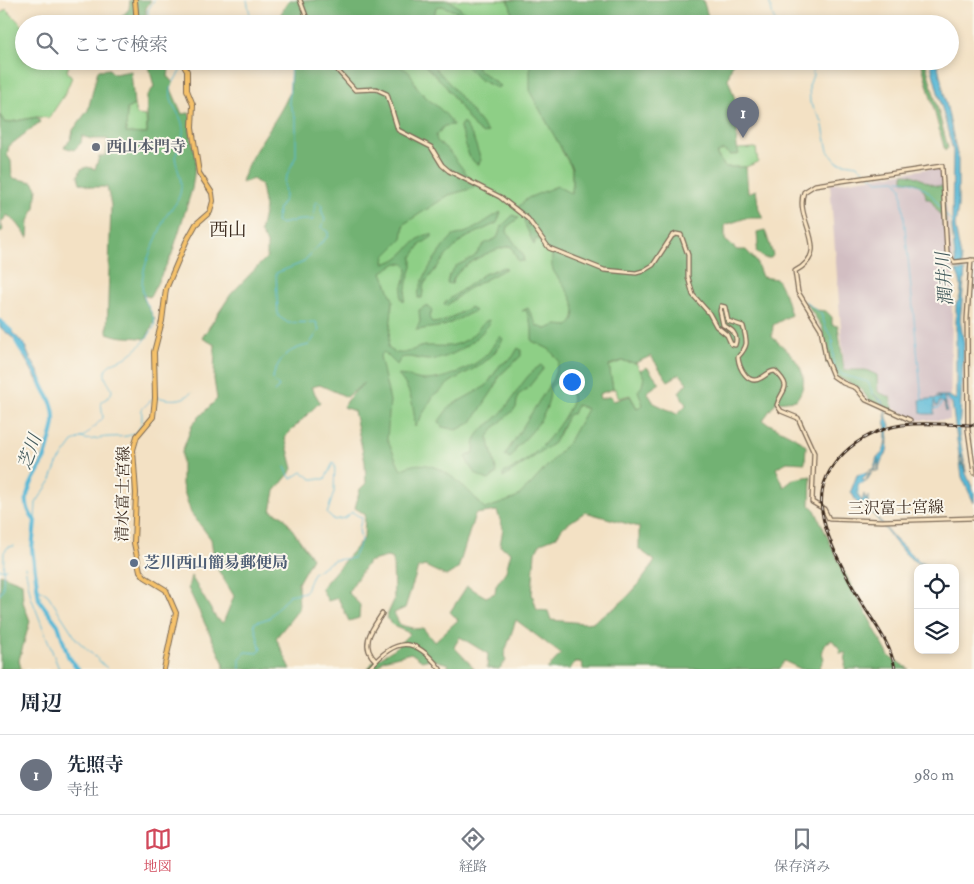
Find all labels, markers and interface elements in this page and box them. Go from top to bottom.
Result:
search box [15,15,959,70]
icon: search [33,29,61,57]
text: ここで検索 [73,33,168,57]
pin: 1 [727,97,759,138]
place label: 西山本門寺 [106,137,186,157]
marker: 西山本門寺 [90,141,102,153]
district label: 西山 [209,218,247,242]
water label: 潤井川 [932,249,958,307]
your location [559,369,585,395]
water label: 芝川 [13,429,48,473]
street label: 清水富士宮線 [112,446,134,542]
street label: 三沢富士宮線 [848,497,944,519]
place label: 芝川西山簡易郵便局 [144,553,288,573]
marker: 芝川西山簡易郵便局 [128,557,140,569]
map controls [914,564,959,654]
button: locate [914,564,959,609]
button: layers [914,609,959,654]
text: 周辺 [20,690,62,717]
text: 先照寺 [67,753,124,777]
text: 1 [33,765,39,785]
text: 980 m [914,765,954,785]
text: 寺社 [67,780,99,800]
tab: 地図 [144,825,172,875]
tab: 経路 [459,825,487,875]
tab: 保存済み [774,825,830,875]

